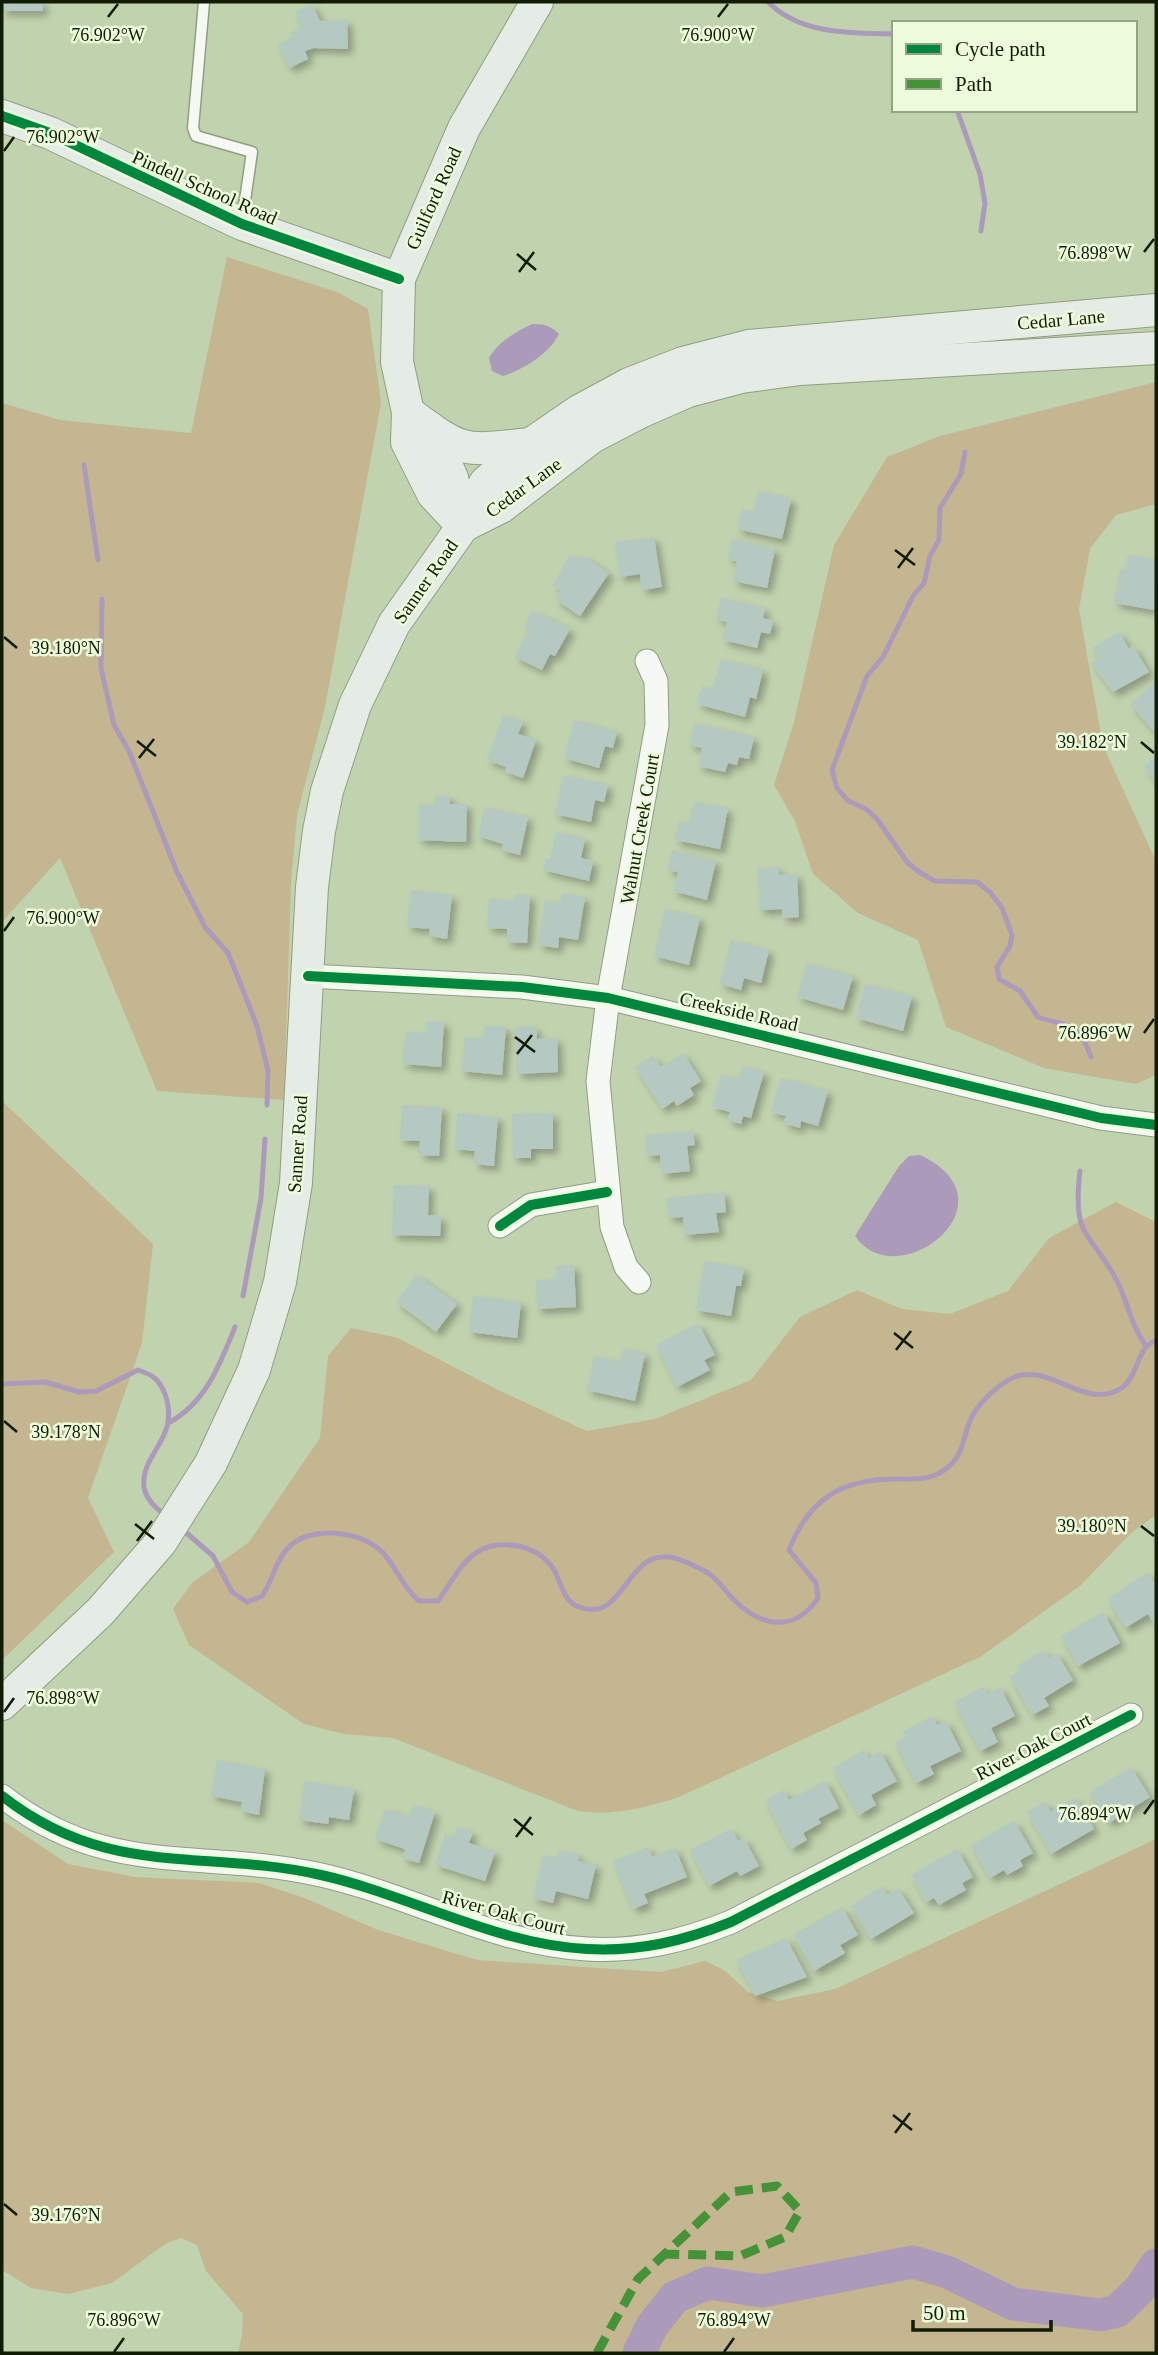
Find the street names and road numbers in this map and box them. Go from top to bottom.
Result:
street label: Guilford Road [401,143,466,253]
street label: Pindell School Road [129,146,281,229]
street label: Cedar Lane [1016,305,1106,334]
street label: Cedar Lane [481,453,565,522]
street label: Sanner Road [389,535,462,627]
street label: Walnut Creek Court [616,751,663,906]
street label: Creekside Road [678,988,801,1035]
street label: Sanner Road [284,1094,311,1193]
street label: River Oak Court [972,1708,1095,1785]
street label: River Oak Court [440,1886,568,1939]

